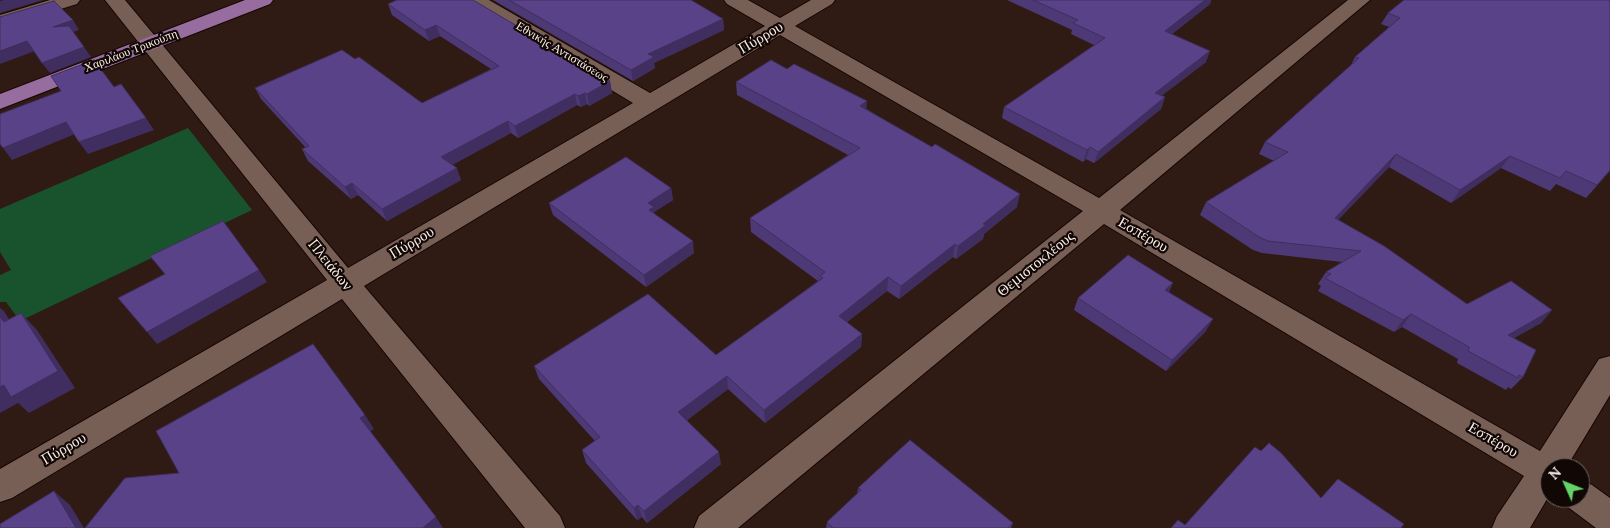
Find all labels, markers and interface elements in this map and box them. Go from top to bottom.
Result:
street label: Πύρρου [735,18,787,58]
street label: Εθνικής Αντιστάσεως [513,19,611,85]
street label: Χαριλάου Τρικούπη [82,27,180,75]
street label: Εσπέρου [1115,214,1171,256]
street label: Πύρρου [386,223,438,263]
street label: Θεμιστοκλέους [994,227,1078,301]
street label: Πλειάδων [304,236,356,294]
street label: Εσπέρου [1465,419,1521,461]
street label: Πύρρου [38,429,90,469]
north arrow [1540,458,1590,508]
text: N [1545,463,1565,483]

